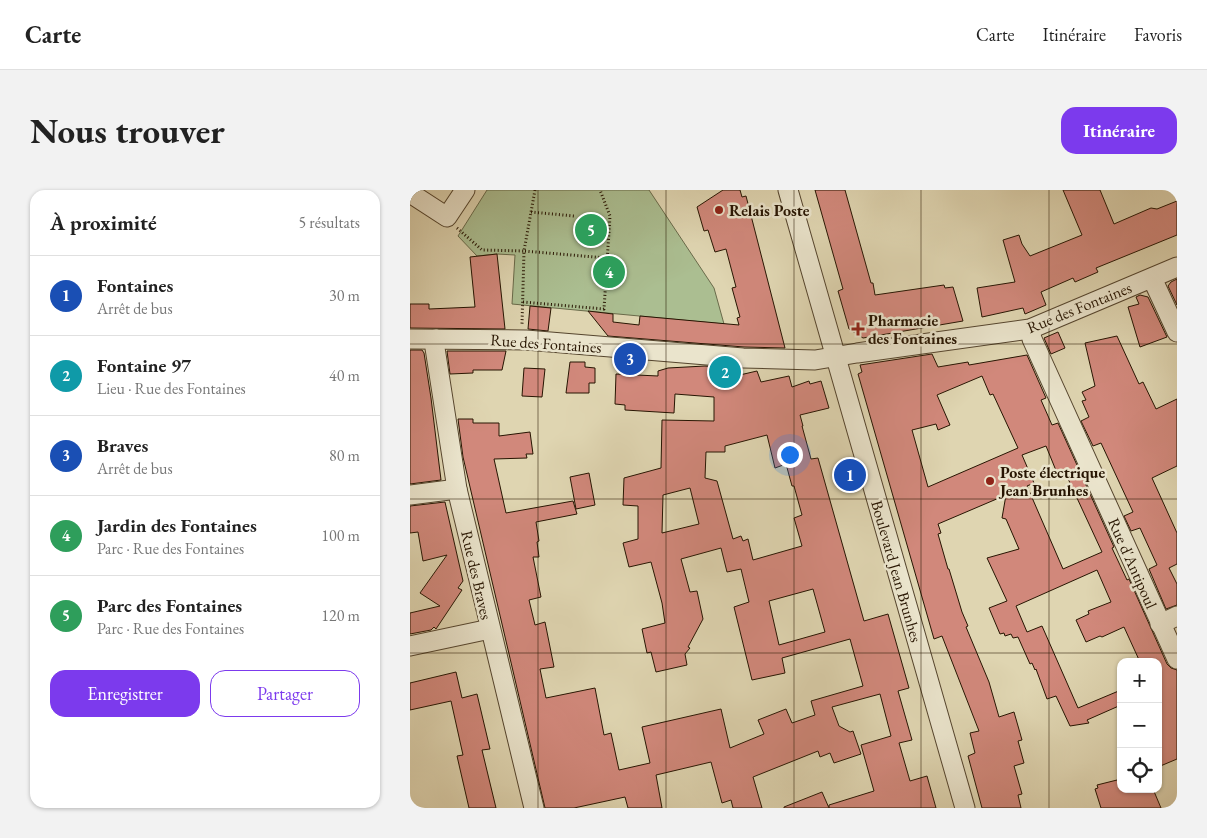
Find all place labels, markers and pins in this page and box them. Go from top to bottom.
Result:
place label: Relais Poste [729,200,810,221]
marker: Relais Poste [713,204,725,216]
pin: 5 [575,211,607,249]
pin: 4 [593,253,625,291]
place label: Pharmacie des Fontaines [868,310,957,349]
marker: Pharmacie des Fontaines [852,323,864,335]
pin: 3 [614,340,646,378]
pin: 2 [709,353,741,391]
pin: 1 [834,456,866,494]
place label: Poste électrique Jean Brunhes [998,462,1105,501]
marker: Poste électrique Jean Brunhes [984,475,996,487]

